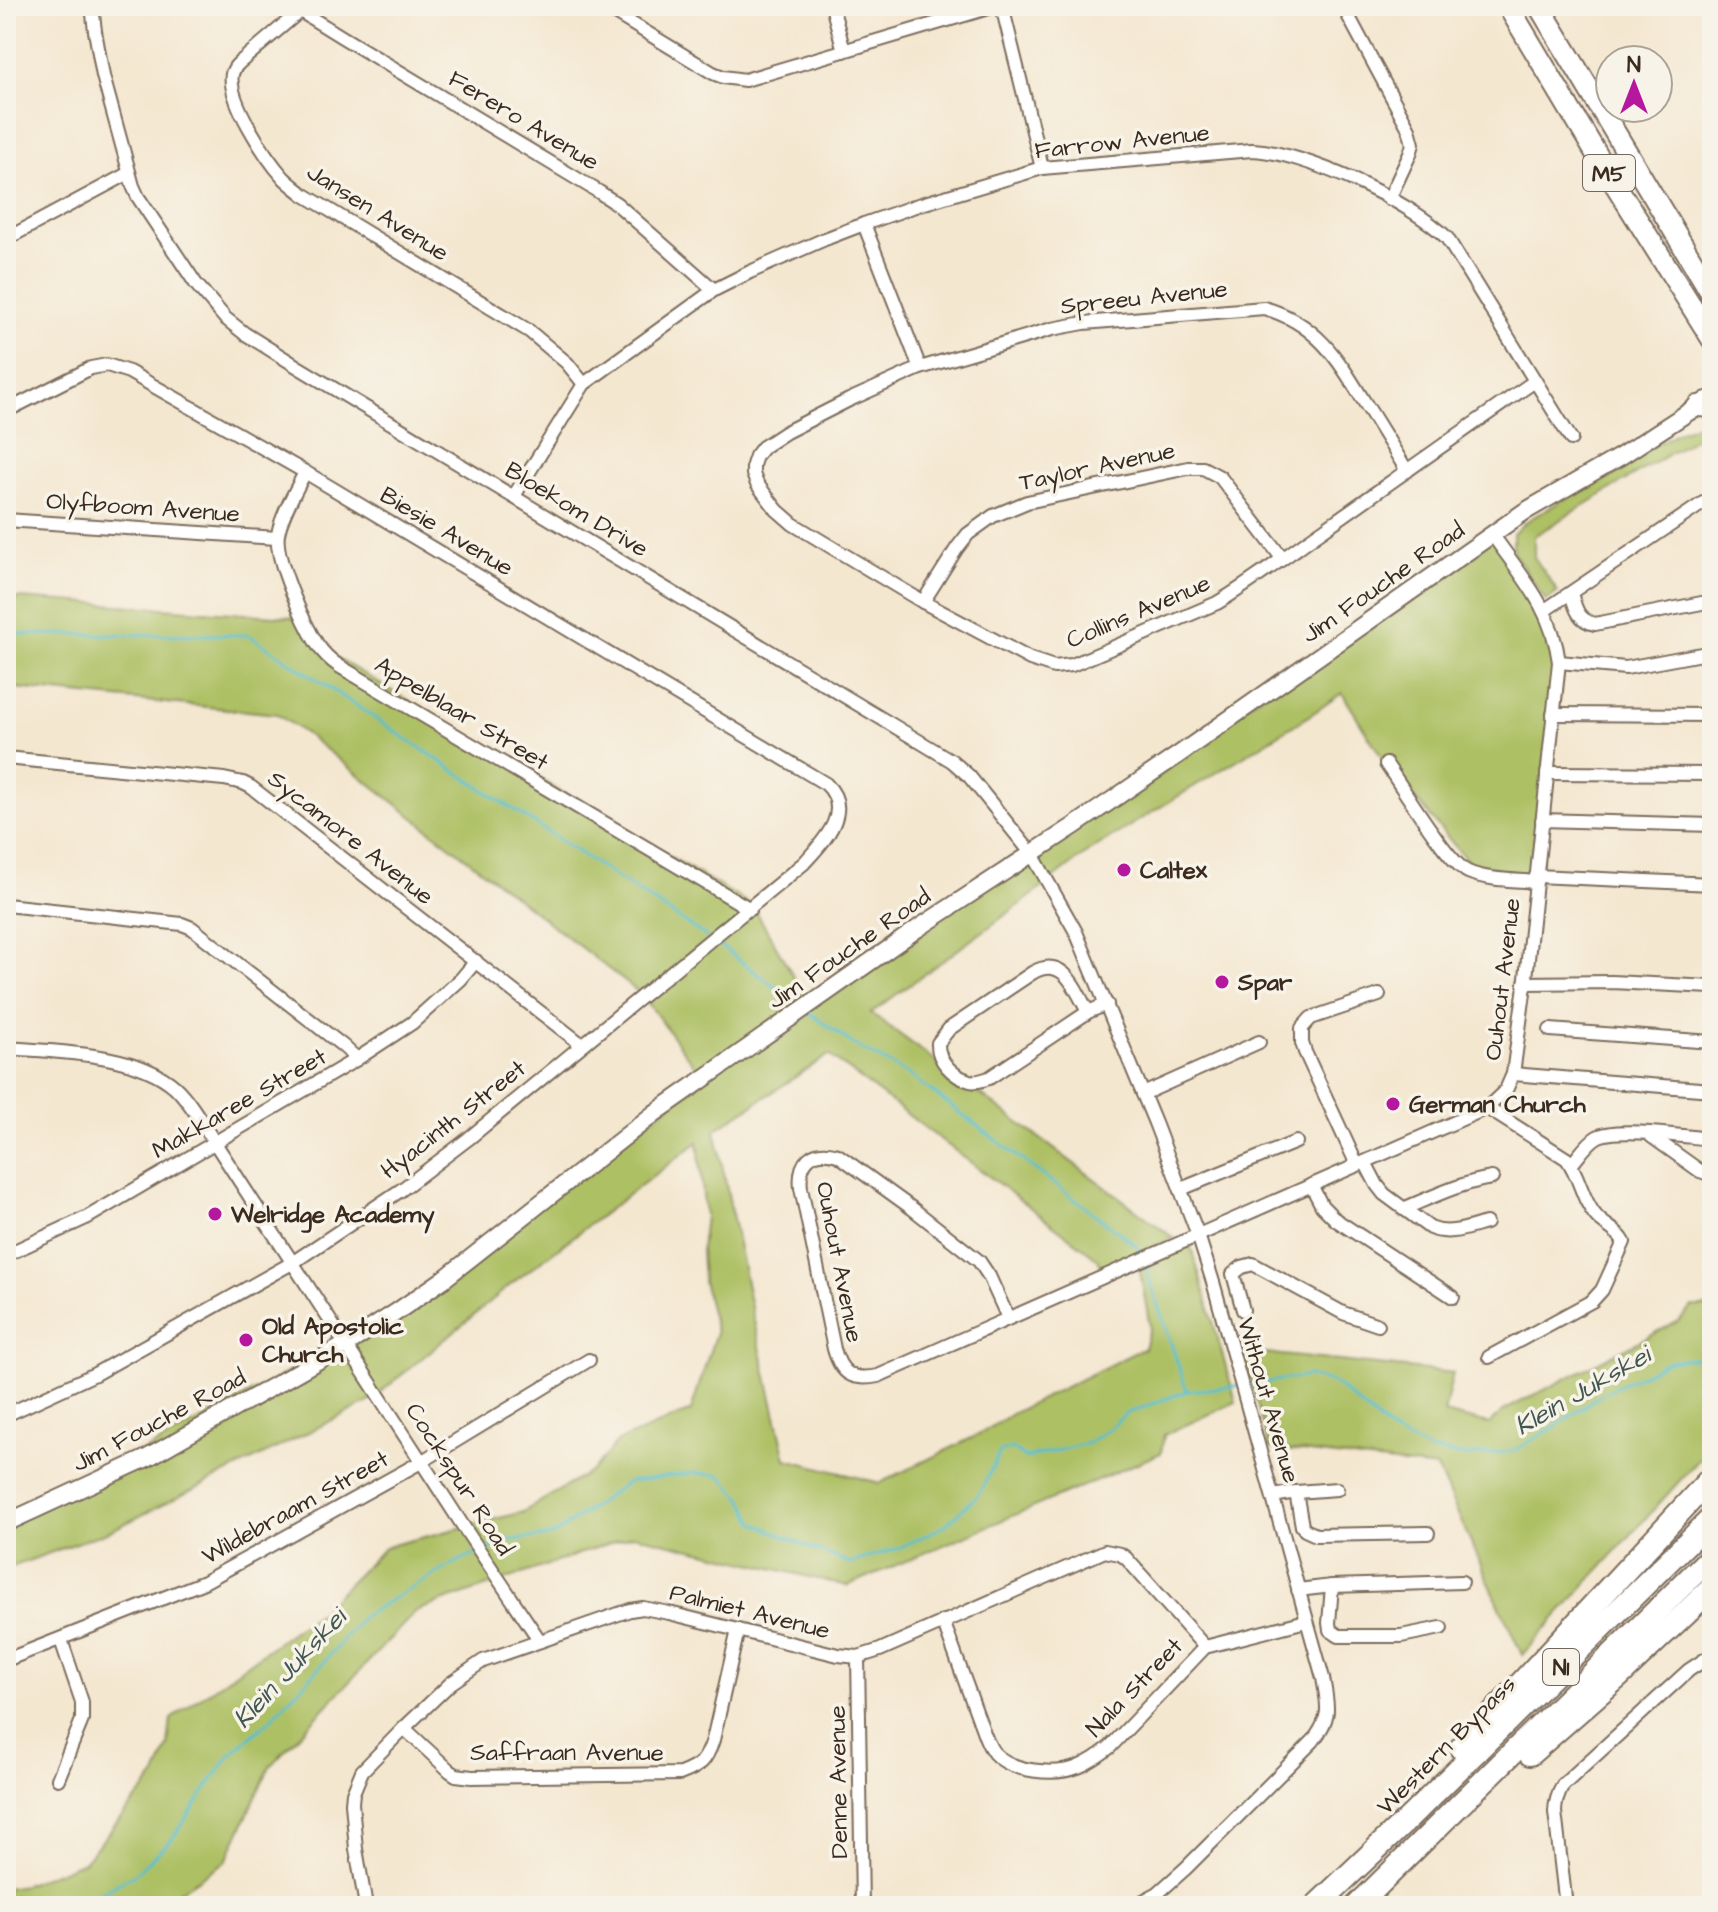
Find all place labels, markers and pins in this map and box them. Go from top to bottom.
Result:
place label: Caltex [1140,854,1208,888]
marker: Caltex [1115,861,1133,879]
place label: Spar [1237,966,1293,1000]
marker: Spar [1213,973,1231,991]
place label: German Church [1409,1088,1587,1122]
marker: German Church [1384,1095,1402,1113]
place label: Welridge Academy [230,1198,435,1234]
marker: Welridge Academy [206,1205,224,1223]
place label: Old Apostolic Church [262,1310,404,1372]
marker: Old Apostolic Church [237,1331,255,1349]

